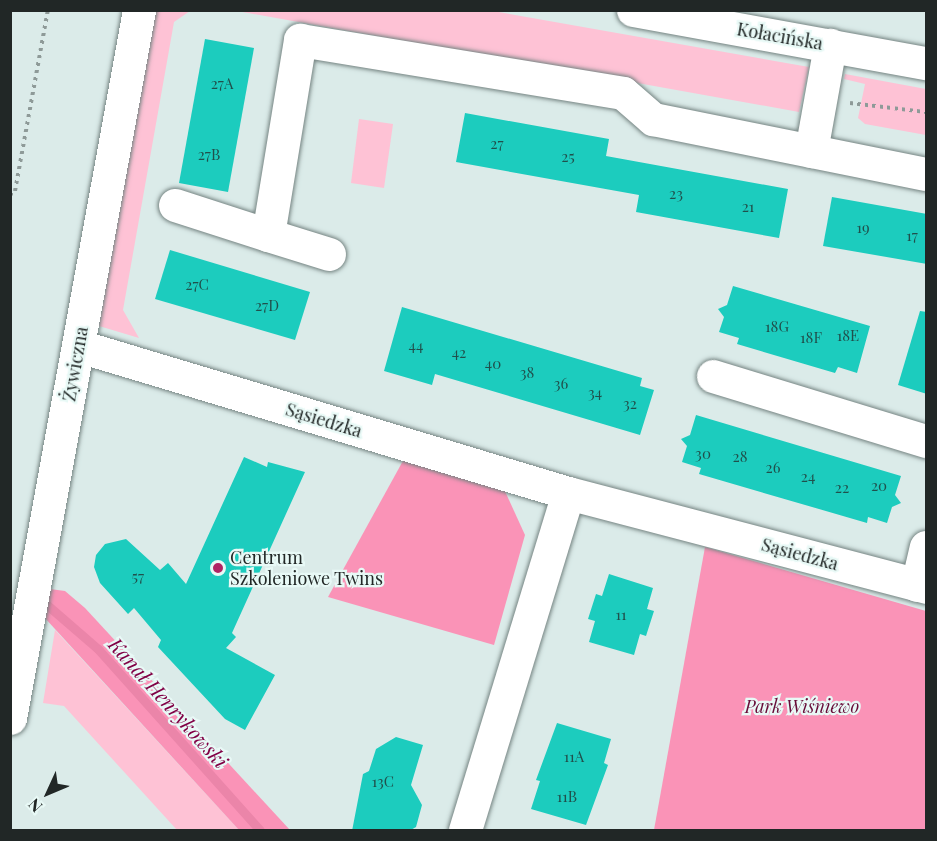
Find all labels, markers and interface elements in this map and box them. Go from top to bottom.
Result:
street label: Kołacińska [735,18,825,54]
house number: 27A [211,75,233,93]
house number: 27 [490,135,504,153]
house number: 27B [198,146,220,164]
house number: 25 [561,148,575,166]
house number: 23 [669,185,683,203]
house number: 21 [742,198,754,216]
house number: 19 [856,219,870,237]
house number: 17 [906,227,918,245]
house number: 27C [185,276,209,294]
house number: 27D [255,297,279,315]
house number: 18G [765,318,789,336]
street label: Żywiczna [58,325,92,403]
house number: 18E [837,327,859,345]
house number: 18F [800,329,822,347]
house number: 44 [409,337,423,355]
house number: 42 [452,344,466,362]
house number: 40 [485,355,501,373]
house number: 38 [520,364,534,382]
house number: 36 [554,375,568,393]
house number: 34 [588,384,602,402]
house number: 32 [623,395,637,413]
street label: Sąsiedzka [283,398,365,442]
house number: 30 [695,445,711,463]
house number: 28 [733,448,747,466]
house number: 26 [766,459,780,477]
house number: 24 [801,468,815,486]
house number: 20 [871,477,887,495]
house number: 22 [835,479,849,497]
street label: Sąsiedzka [759,533,841,575]
place label: Centrum Szkoleniowe Twins [230,547,384,590]
marker: Centrum Szkoleniowe Twins [211,561,225,575]
house number: 57 [132,568,144,586]
house number: 11 [615,606,627,624]
water label: Kanał Henrykowski [104,632,234,772]
park label: Park Wiśniewo [745,695,859,717]
house number: 11A [564,748,584,766]
north arrow [18,763,78,823]
house number: 13C [372,773,394,791]
house number: 11B [557,788,577,806]
text: N [23,794,46,817]

